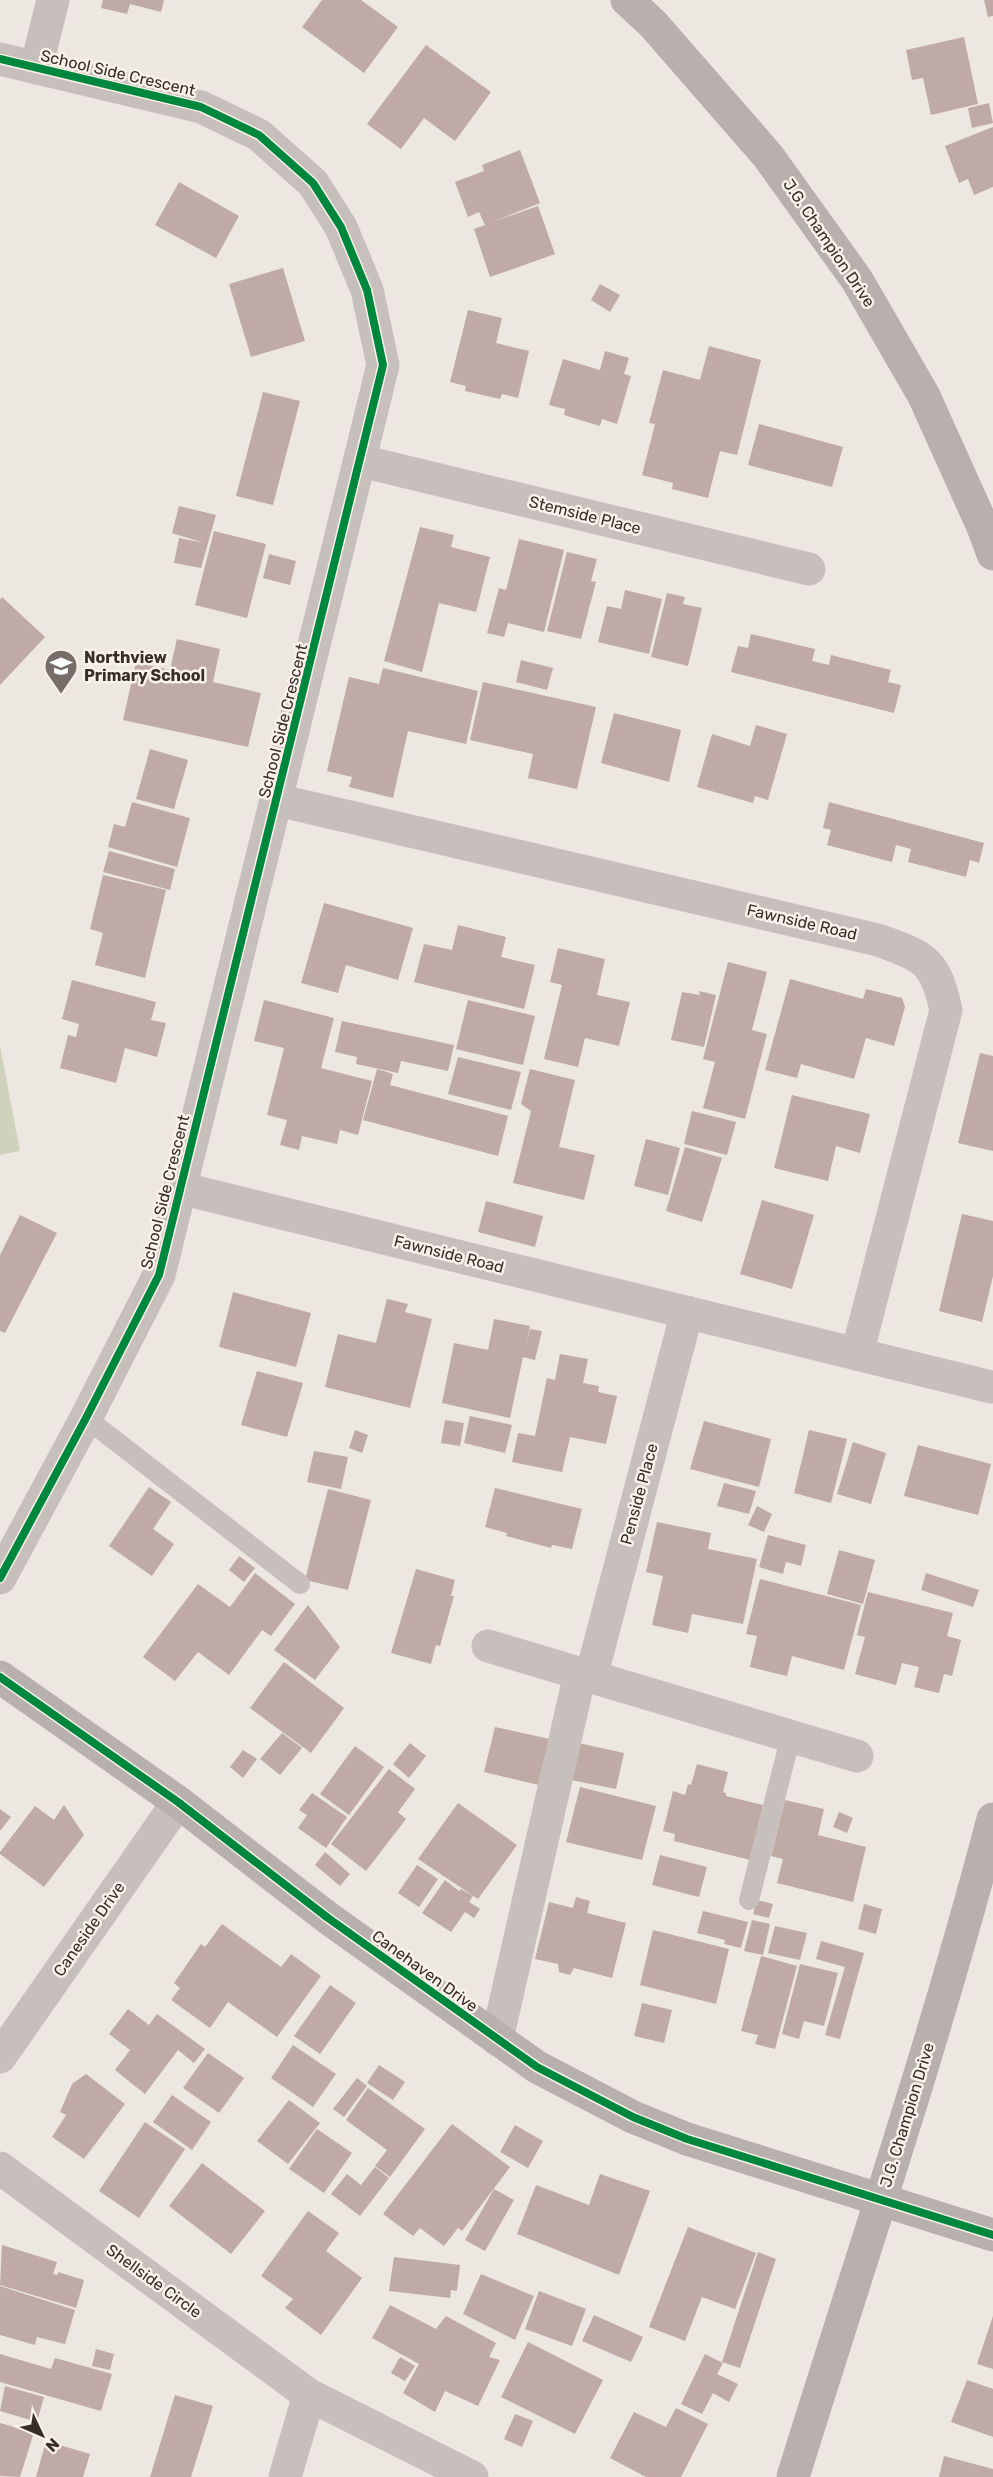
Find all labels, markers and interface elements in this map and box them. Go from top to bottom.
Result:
street label: School Side Crescent [39,46,197,100]
street label: J.G. Champion Drive [779,175,879,311]
street label: Stemside Place [527,492,643,538]
street label: School Side Crescent [255,642,311,800]
school or university icon: Northview Primary School [43,648,79,695]
place label: Northview Primary School [84,648,205,685]
street label: Fawnside Road [745,900,859,944]
street label: School Side Crescent [137,1113,193,1271]
street label: Fawnside Road [392,1231,506,1277]
street label: Penside Place [616,1441,662,1547]
street label: Caneside Drive [49,1878,129,1980]
street label: Canehaven Drive [368,1926,482,2016]
street label: J.G. Champion Drive [876,2040,938,2190]
street label: Shellside Circle [103,2240,205,2322]
north arrow [12,2405,72,2465]
text: N [42,2434,63,2456]

